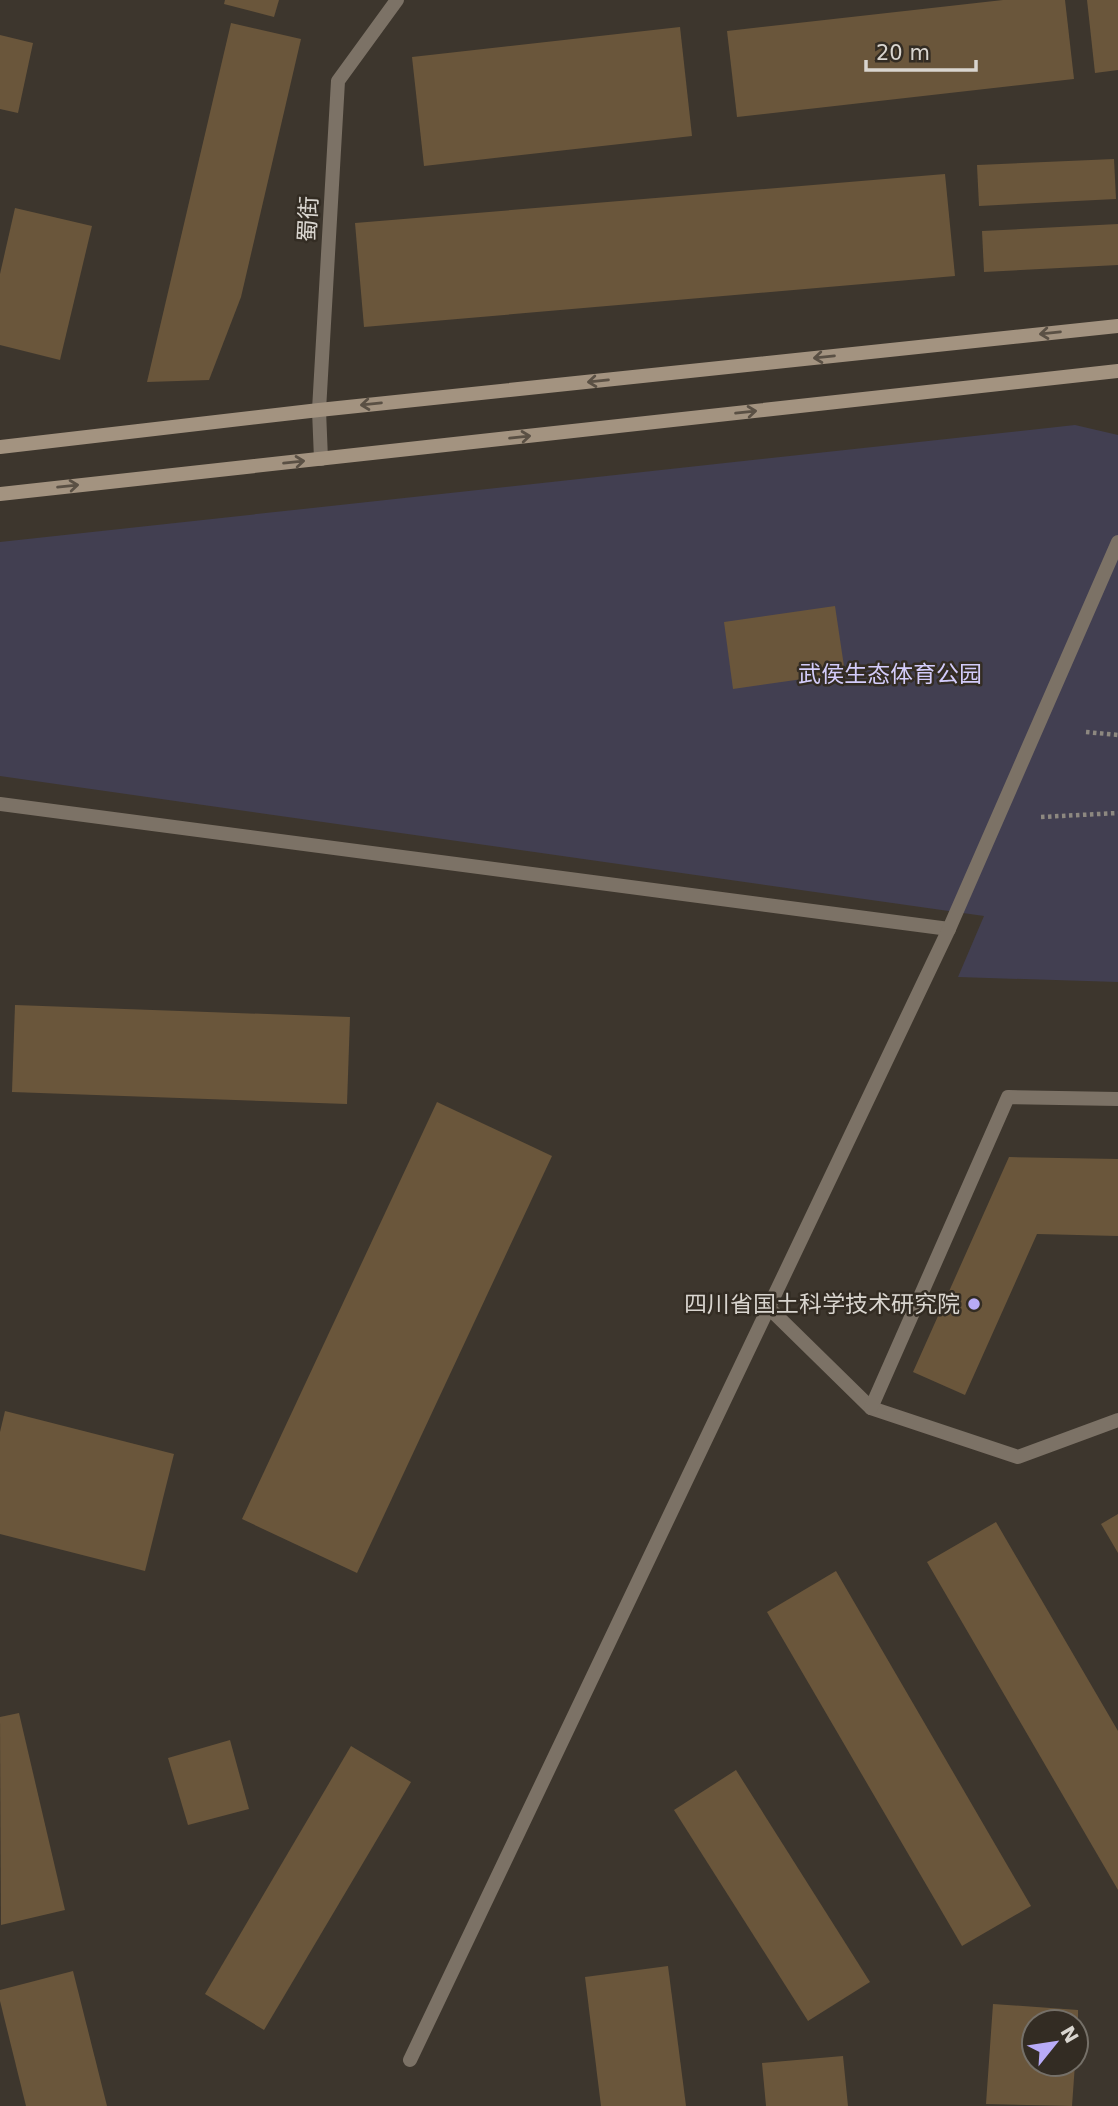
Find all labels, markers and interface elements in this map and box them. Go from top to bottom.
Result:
scale bar [866,28,976,72]
text: 20 m [876,41,930,65]
street label: 蜀街 [294,195,322,243]
one-way arrow [1039,327,1062,340]
one-way arrow [813,351,836,364]
one-way arrow [587,374,609,387]
one-way arrow [361,398,383,411]
one-way arrow [734,405,757,418]
one-way arrow [508,430,531,443]
one-way arrow [282,455,305,468]
one-way arrow [56,480,79,493]
park label: 武侯生态体育公园 [798,661,982,687]
place label: 四川省国土科学技术研究院 [684,1291,960,1317]
marker: 四川省国土科学技术研究院 [966,1296,982,1312]
north arrow [1020,2008,1090,2078]
text: N [1056,2022,1083,2047]

